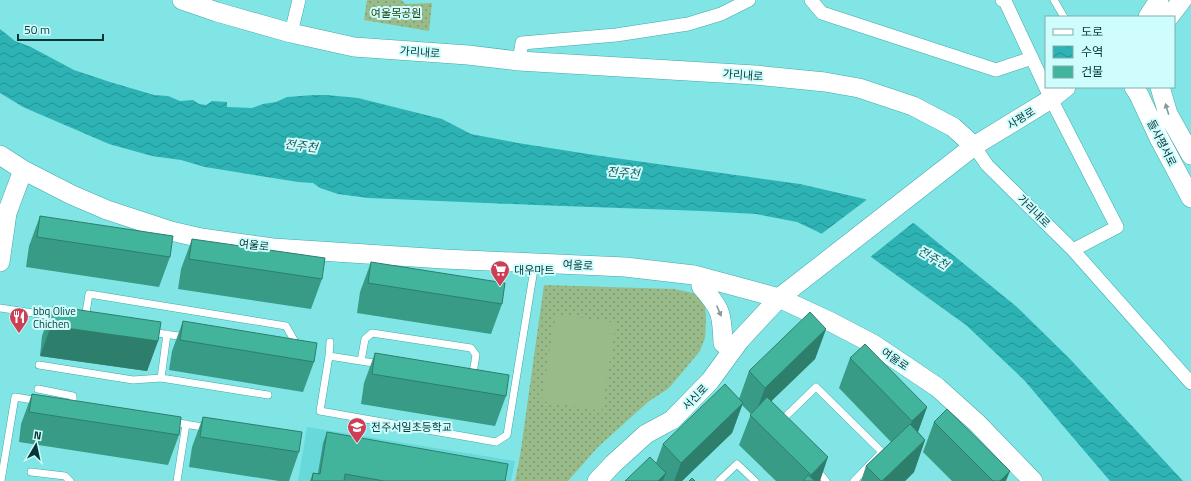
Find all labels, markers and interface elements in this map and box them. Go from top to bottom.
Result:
park label: 여울목공원 [371,5,421,21]
scale bar [18,16,103,42]
legend [1045,16,1175,88]
text: 50 m [24,20,50,39]
text: 도로 [1081,22,1103,41]
text: 수역 [1081,42,1103,61]
street label: 가리내로 [399,43,441,61]
text: 건물 [1081,62,1103,81]
street label: 가리내로 [722,66,764,84]
one-way arrow [1164,102,1170,114]
street label: 사평로 [1004,103,1038,133]
street label: 들사평서로 [1143,117,1181,169]
water label: 전주천 [283,134,321,157]
water label: 전주천 [606,162,642,183]
street label: 가리내로 [1014,191,1054,231]
street label: 여울로 [238,235,270,255]
water label: 전주천 [914,241,954,275]
street label: 여울로 [562,256,594,274]
supermarket icon: 대우마트 [489,259,511,287]
place label: 대우마트 [514,262,554,278]
place label: bbq Olive Chichen [33,303,76,332]
one-way arrow [716,305,722,317]
restaurant icon: bbq Olive Chichen [8,306,30,334]
street label: 여울로 [878,344,912,374]
street label: 서신로 [679,381,711,413]
school or university icon: 전주서일초등학교 [346,416,368,444]
place label: 전주서일초등학교 [371,419,452,435]
north arrow [16,425,56,465]
text: N [33,427,43,444]

